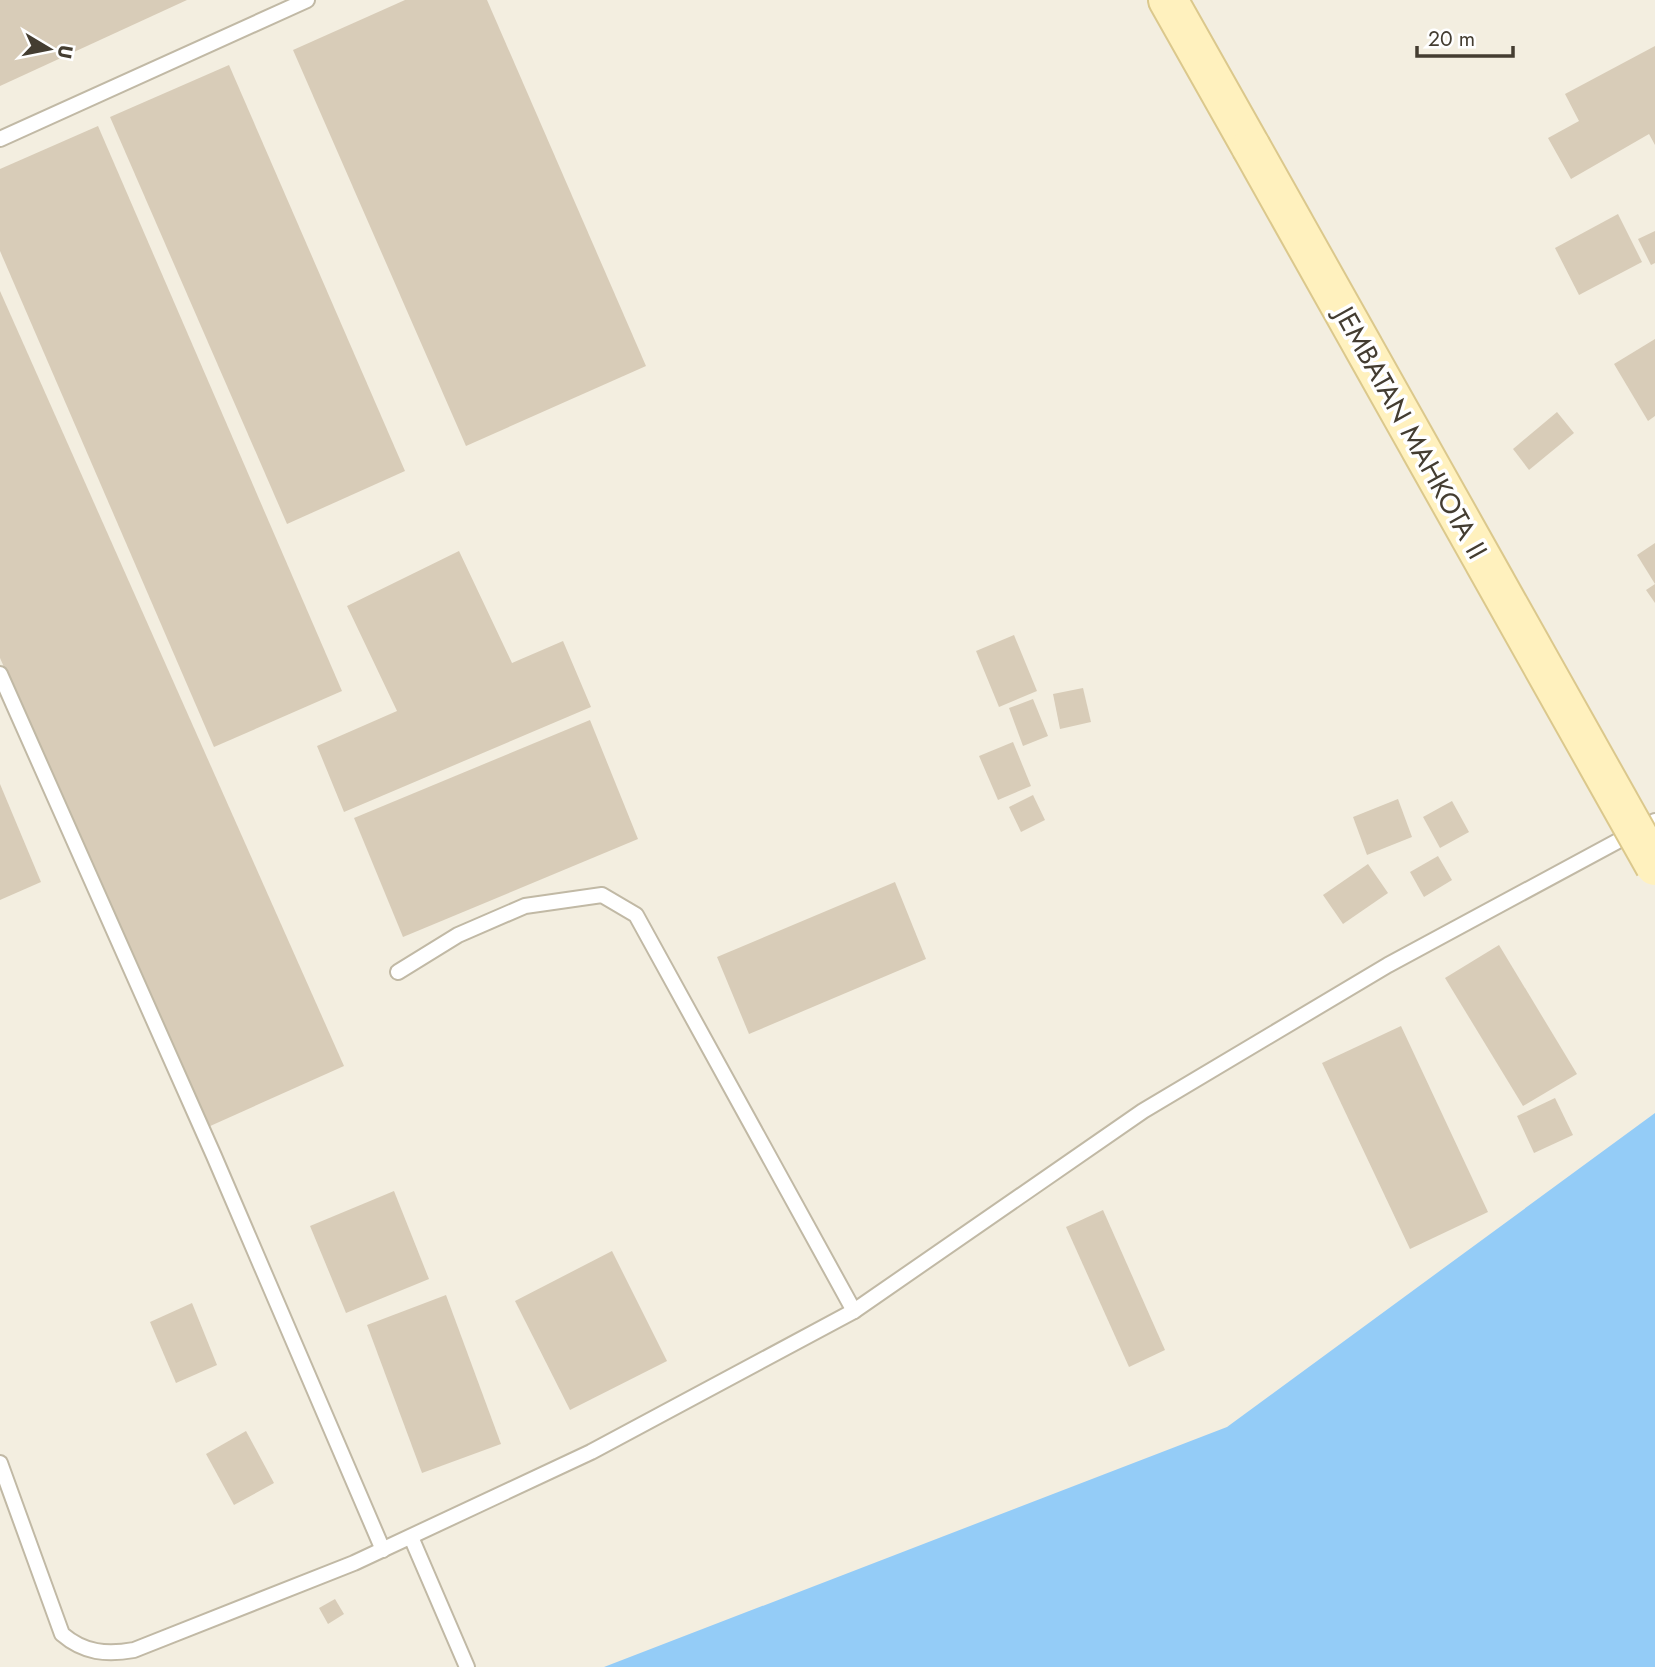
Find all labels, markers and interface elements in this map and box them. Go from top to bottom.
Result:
north arrow [14,14,84,84]
scale bar [1417,14,1513,58]
text: 20 m [1428,24,1475,54]
text: U [51,43,80,61]
street label: JEMBATAN MAHKOTA II [1323,296,1498,567]

